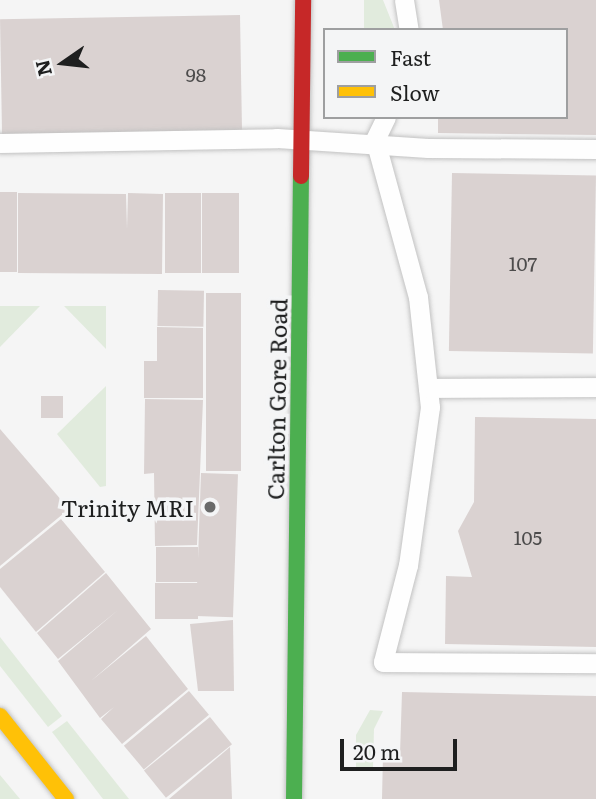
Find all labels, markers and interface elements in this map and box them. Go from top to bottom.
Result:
north arrow [28,28,98,98]
legend [323,28,568,119]
text: Fast [390,41,431,72]
text: N [27,57,58,79]
house number: 98 [186,64,206,86]
text: Slow [390,76,440,107]
house number: 107 [509,253,537,275]
street label: Carlton Gore Road [260,298,292,500]
place label: Trinity MRI [61,493,194,521]
marker: Trinity MRI [200,497,220,517]
house number: 105 [514,527,542,549]
scale bar [344,726,461,770]
text: 20 m [353,735,400,766]

